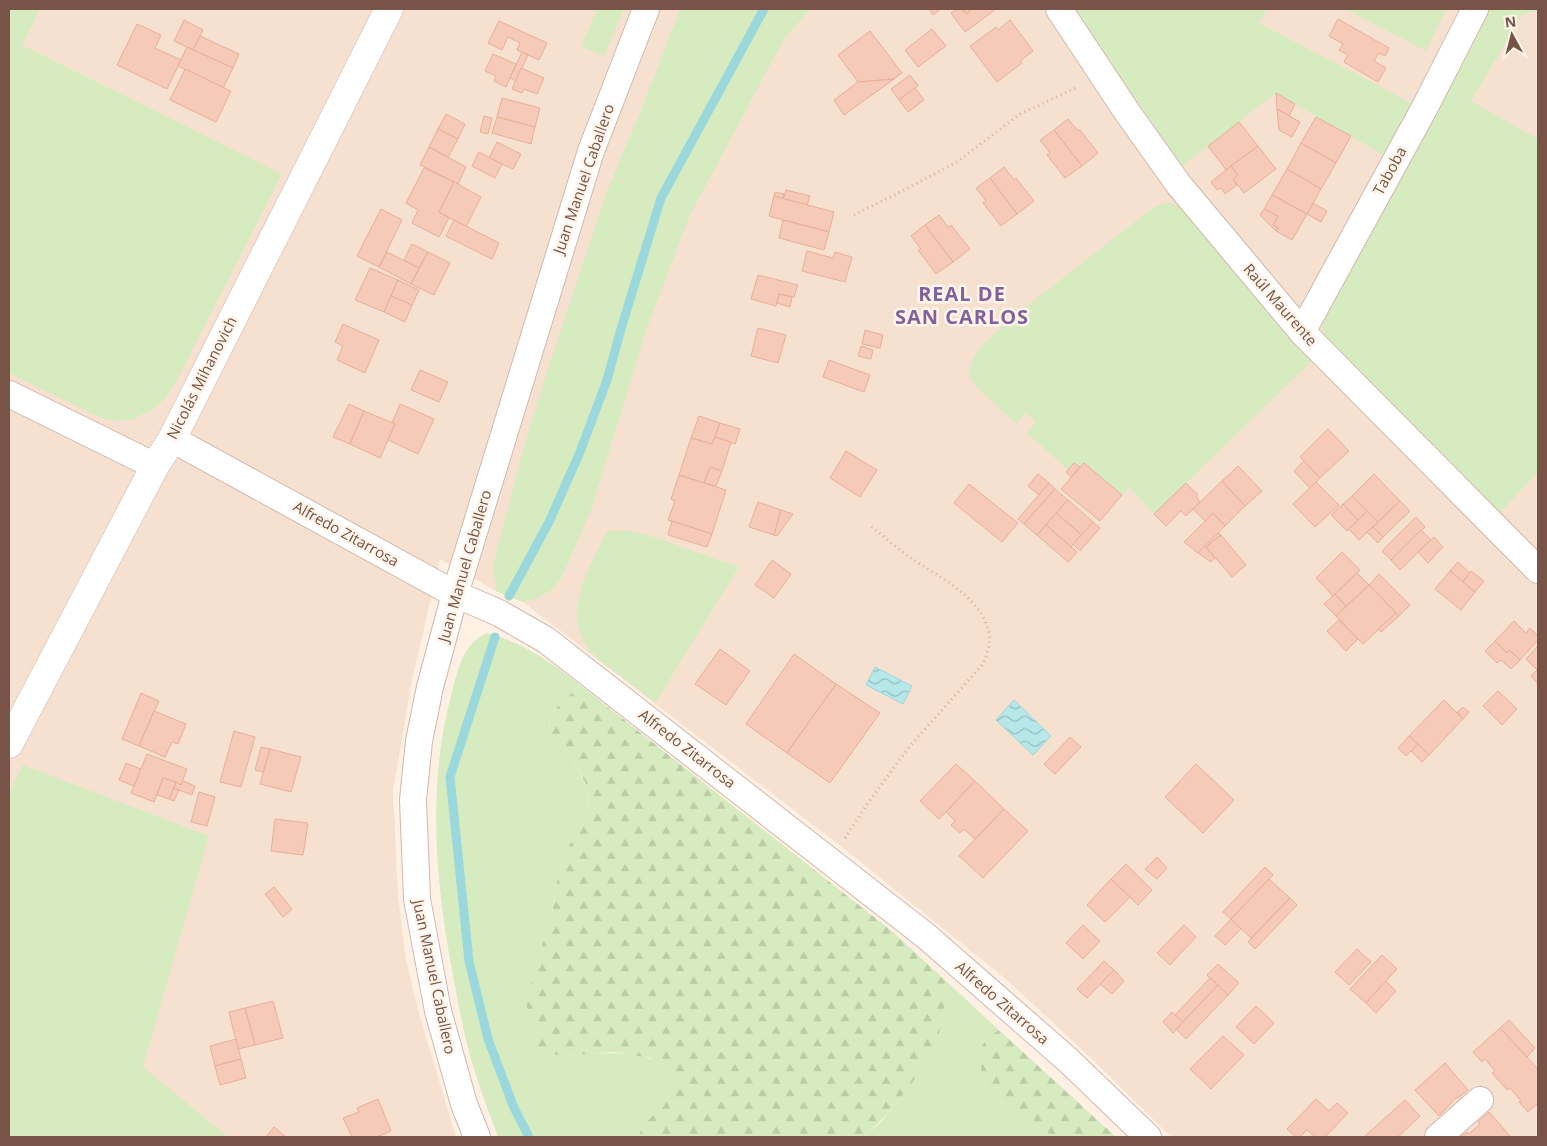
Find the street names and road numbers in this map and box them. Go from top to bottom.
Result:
street label: Juan Manuel Caballero [547,101,618,258]
street label: Taboba [1368,143,1411,198]
street label: Raúl Maurente [1239,259,1322,350]
street label: Nicolás Mihanovich [162,313,241,442]
street label: Juan Manuel Caballero [432,487,495,646]
street label: Alfredo Zitarrosa [290,496,403,570]
street label: Alfredo Zitarrosa [635,704,740,792]
street label: Juan Manuel Caballero [408,896,461,1056]
street label: Alfredo Zitarrosa [952,956,1054,1048]

